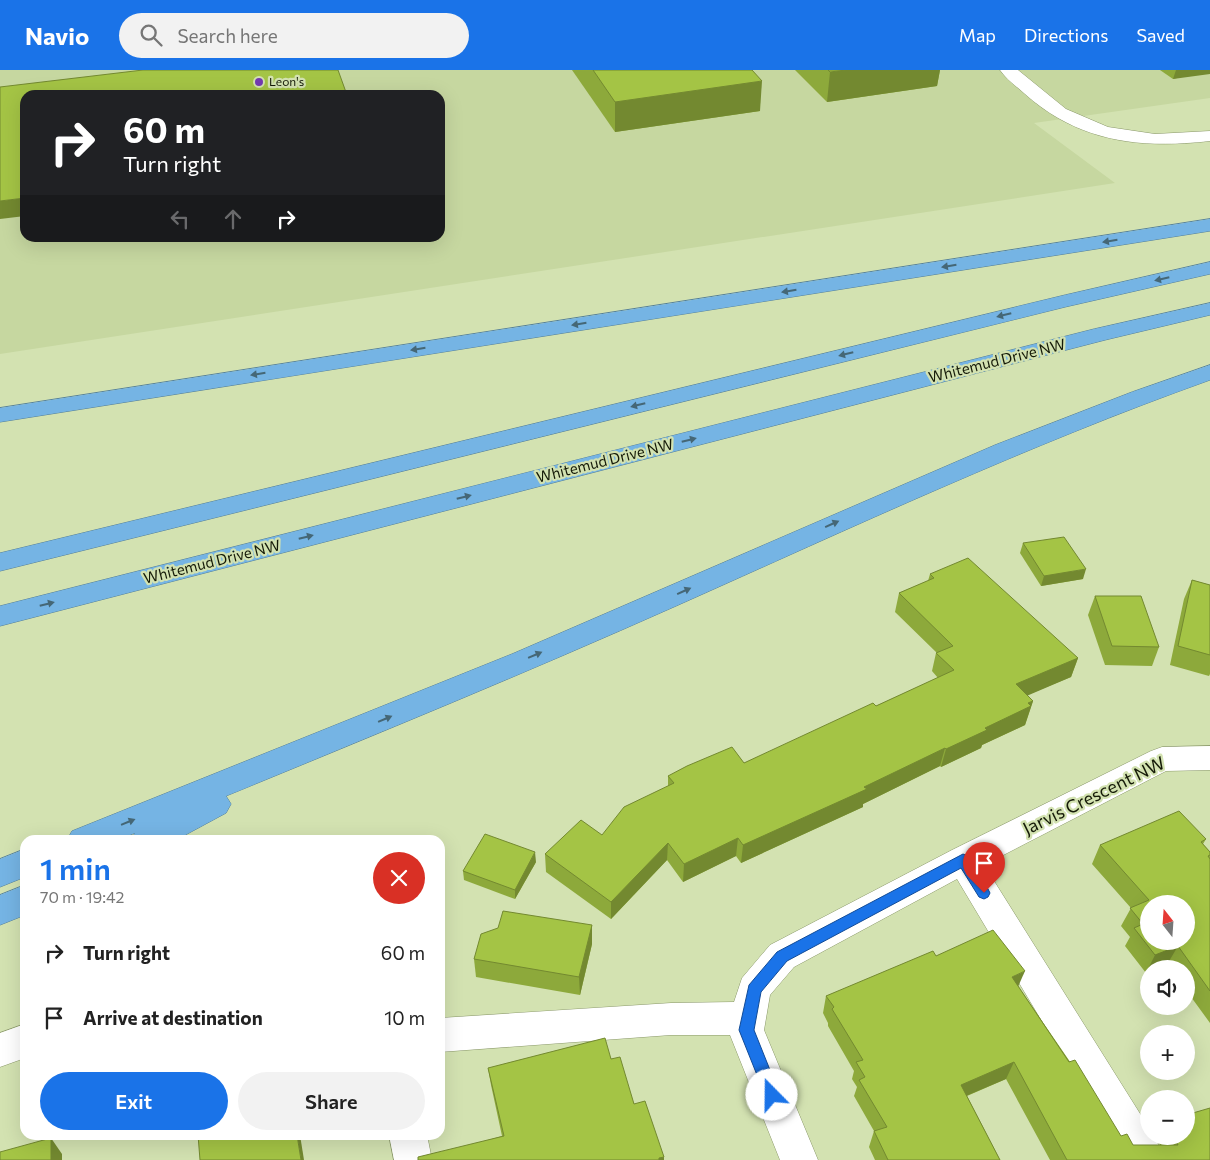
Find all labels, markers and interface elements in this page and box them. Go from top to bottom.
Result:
search box [119,13,469,58]
text: Navio [25,21,89,50]
icon: search [137,21,165,49]
text: Search here [177,24,278,47]
text: Map [959,24,996,46]
text: Directions [1024,24,1108,46]
text: Saved [1136,24,1185,46]
place label: Leon's [269,74,304,88]
marker: Leon's [253,76,265,88]
text: 60 m [123,107,205,150]
icon: right [40,110,105,175]
text: Turn right [123,150,221,177]
icon: left [166,205,194,233]
icon: ahead [219,205,247,233]
icon: right [272,205,300,233]
one-way arrow [1102,237,1118,245]
one-way arrow [941,262,957,270]
one-way arrow [1155,275,1170,283]
one-way arrow [781,287,797,295]
one-way arrow [997,311,1012,319]
one-way arrow [570,320,586,328]
street label: Whitemud Drive NW [926,334,1067,386]
one-way arrow [410,345,426,353]
one-way arrow [839,350,854,358]
one-way arrow [249,370,265,378]
one-way arrow [630,401,645,409]
street label: Whitemud Drive NW [534,434,675,486]
one-way arrow [682,436,697,444]
one-way arrow [456,493,471,501]
one-way arrow [825,520,839,528]
one-way arrow [299,533,314,541]
street label: Whitemud Drive NW [141,535,282,587]
one-way arrow [677,587,691,595]
one-way arrow [40,600,55,608]
one-way arrow [528,651,542,659]
one-way arrow [378,714,392,722]
street label: Jarvis Crescent NW [1019,751,1168,839]
one-way arrow [121,818,136,826]
pin [963,842,1005,893]
text: 1 min [40,849,111,886]
icon: arrive [970,849,998,877]
button: close [373,852,425,904]
text: 70 m · 19:42 [40,887,124,906]
north arrow [1140,895,1195,950]
map controls [1140,895,1195,1145]
icon: right [40,939,68,967]
text: Turn right [83,941,170,964]
text: 60 m [381,941,425,964]
button: sound [1140,960,1195,1015]
icon: arrive [40,1004,68,1032]
text: Arrive at destination [83,1006,263,1029]
text: 10 m [384,1006,425,1029]
button: + [1140,1025,1195,1080]
position arrow [745,1068,797,1120]
button: Exit [40,1072,228,1130]
button: Share [238,1072,425,1130]
button: − [1140,1090,1195,1145]

